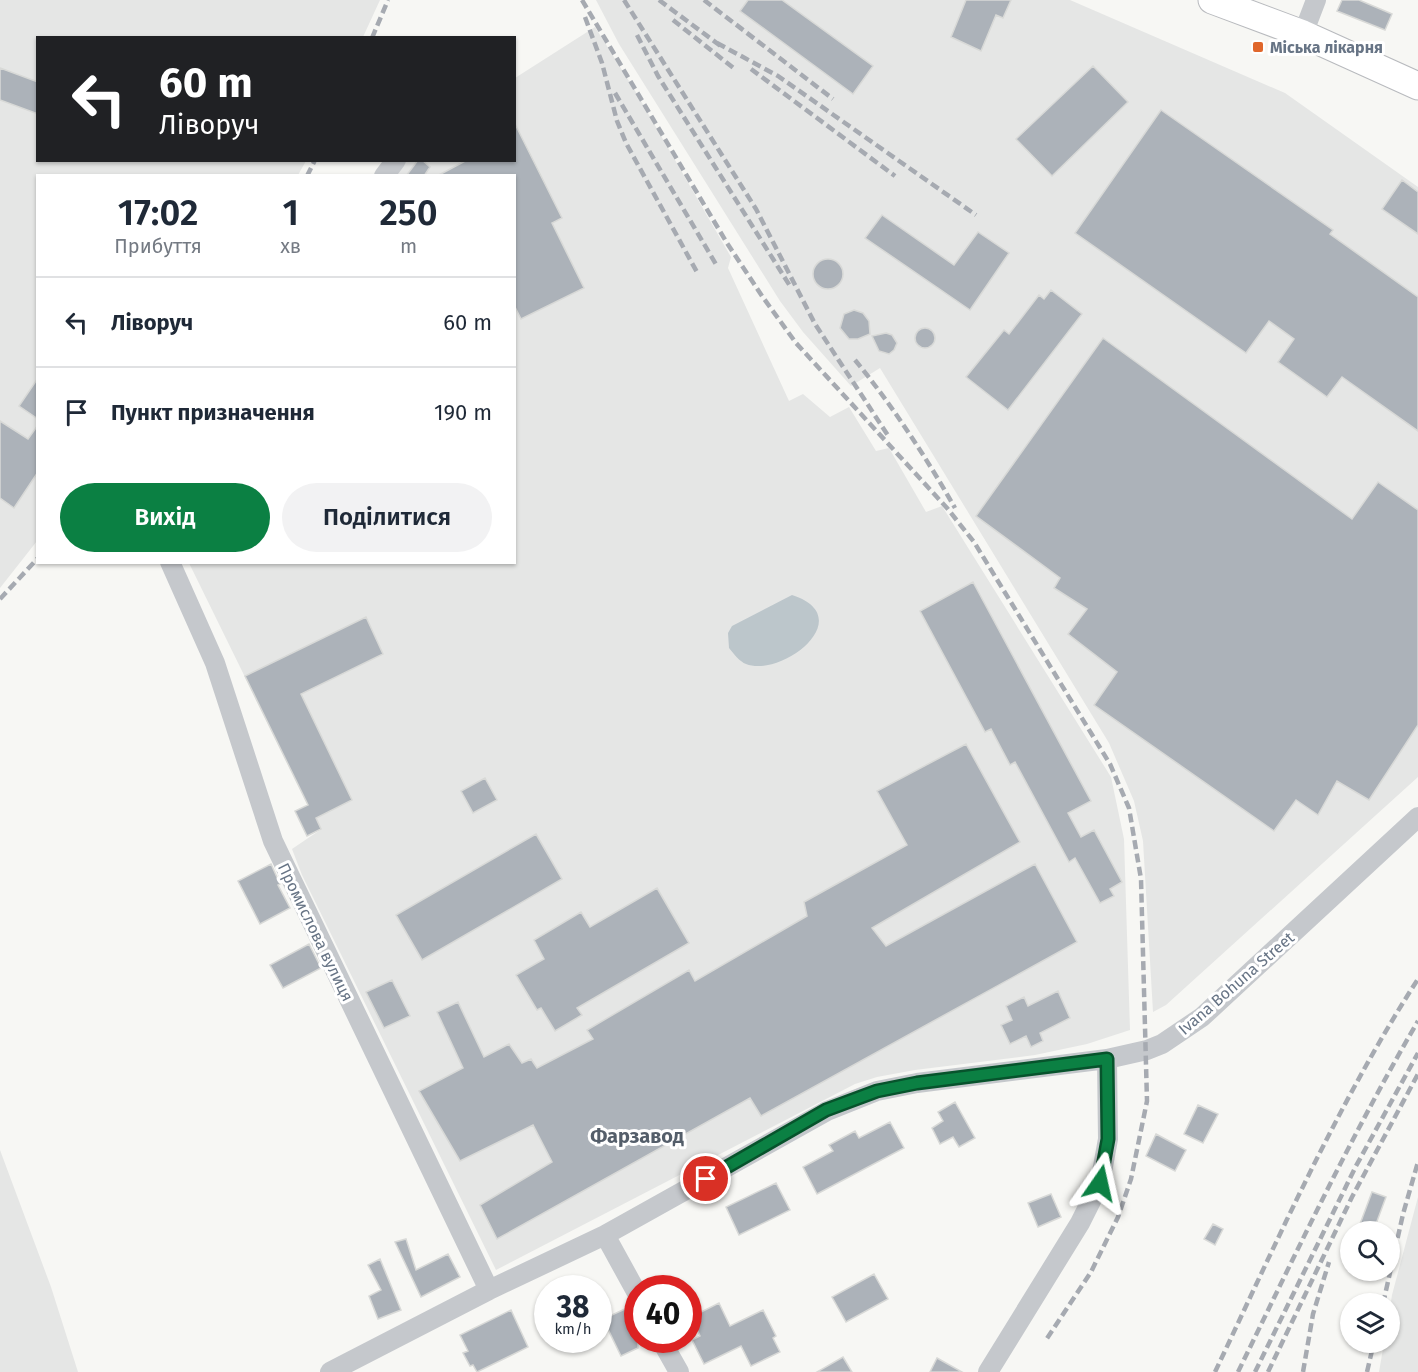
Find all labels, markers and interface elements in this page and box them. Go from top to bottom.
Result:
place label: Міська лікарня [1270,38,1383,57]
marker: Міська лікарня [1251,40,1265,54]
text: 60 m [159,58,253,108]
icon: left [60,60,138,138]
text: Ліворуч [159,109,259,141]
text: 17:02 [118,191,198,235]
text: 1 [282,191,299,235]
text: 250 [379,191,438,235]
text: Прибуття [114,234,202,258]
text: хв [280,234,301,258]
text: m [400,234,417,258]
icon: left [60,306,93,339]
text: Ліворуч [111,309,193,336]
text: 60 m [443,309,492,336]
icon: arrive [60,396,93,429]
text: Пункт призначення [111,399,315,426]
text: 190 m [434,399,492,426]
button: Вихід [60,483,270,552]
button: Поділитися [282,483,492,552]
street label: Промислова вулиця [274,860,357,1004]
street label: Ivana Bohuna Street [1175,928,1298,1039]
district label: Фарзавод [590,1124,684,1148]
position arrow [1068,1151,1132,1215]
pin [680,1153,731,1204]
icon: arrive [689,1162,722,1195]
map controls [1340,1221,1400,1353]
button: search [1340,1221,1400,1281]
speed limit sign: 40 [624,1275,702,1353]
text: 38 [556,1289,590,1325]
button: layers [1340,1293,1400,1353]
text: km/h [554,1320,592,1338]

